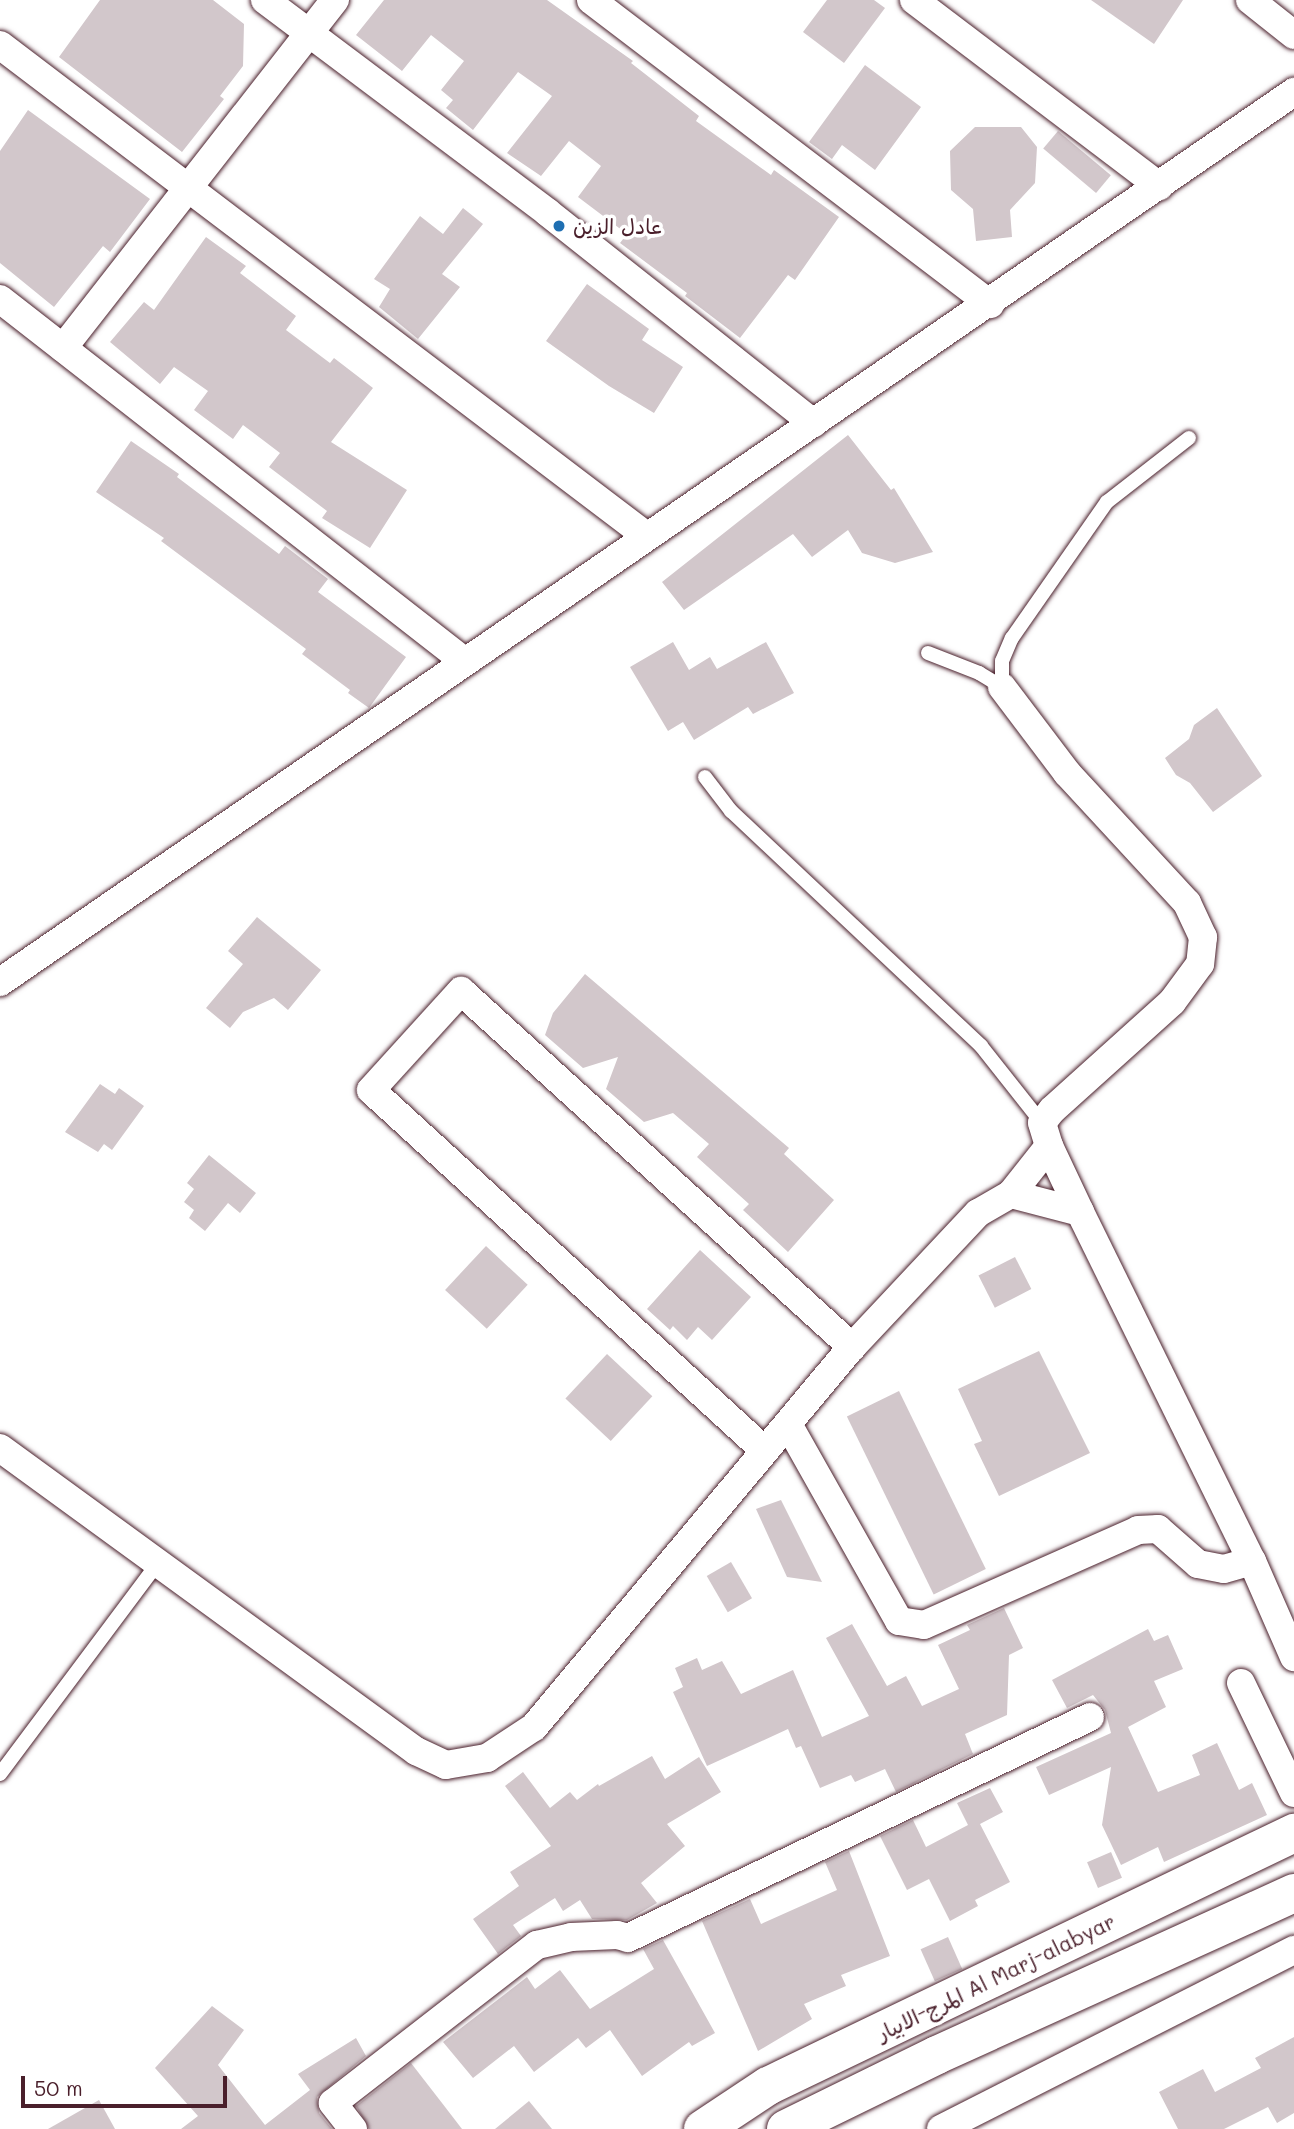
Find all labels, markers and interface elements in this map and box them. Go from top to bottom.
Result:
place label: عادل الزين [573,213,663,239]
marker: عادل الزين [551,218,567,234]
street label: المرج-الابيار Al Marj-alabyar [873,1908,1119,2046]
scale bar [24,2062,231,2106]
text: 50 m [34,2074,83,2101]

